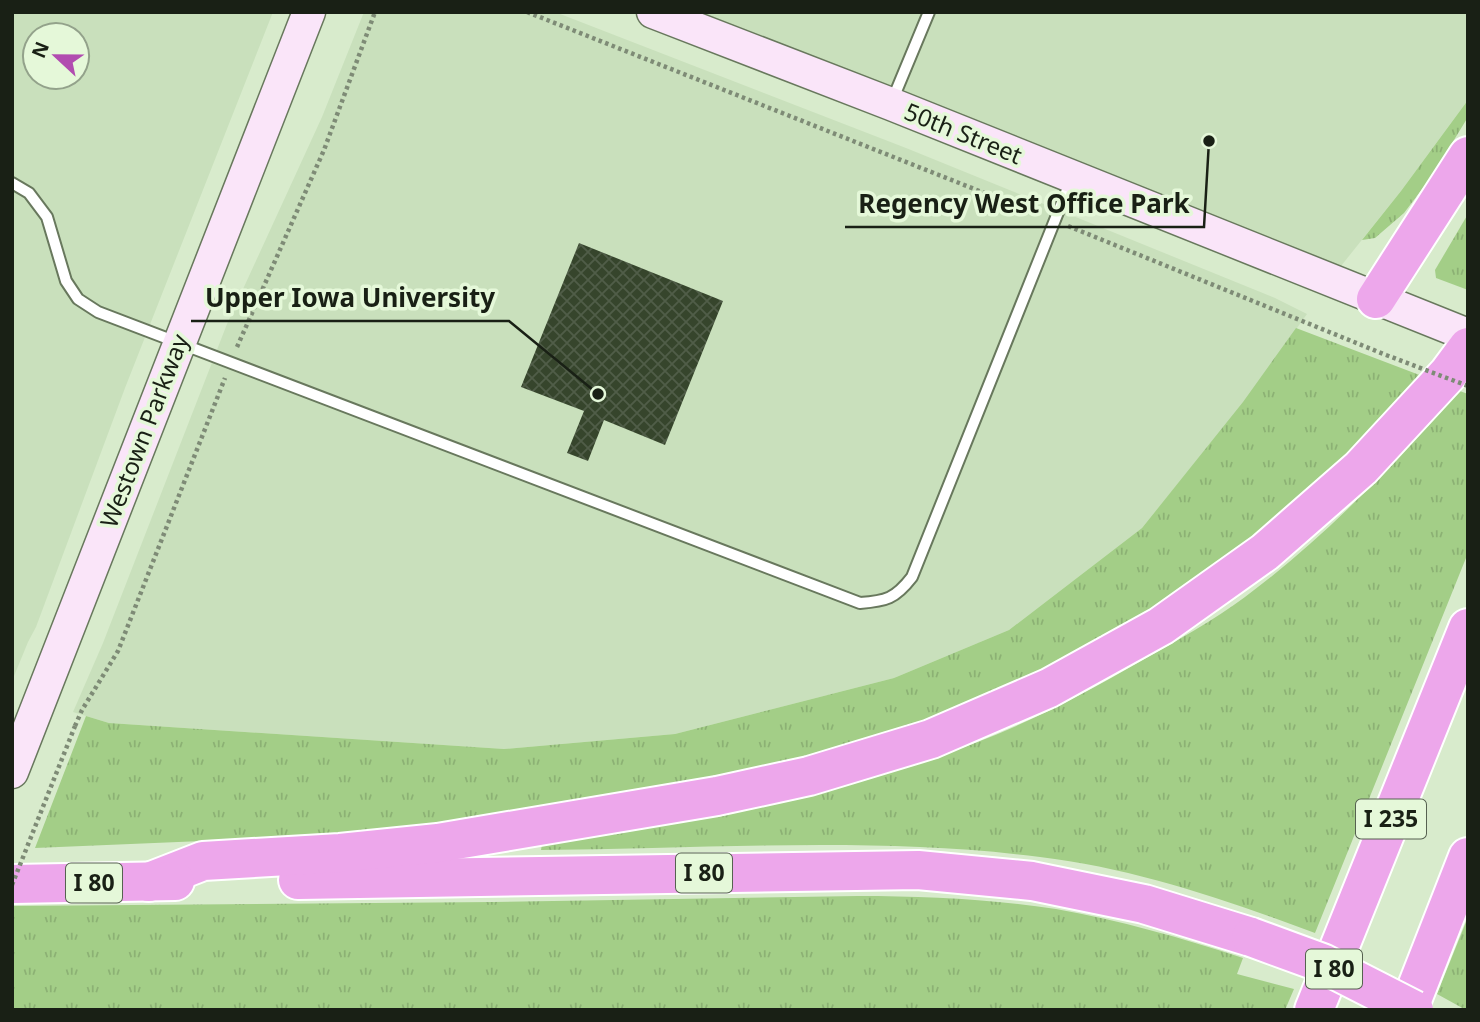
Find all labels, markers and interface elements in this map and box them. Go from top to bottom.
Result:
north arrow [21,21,91,91]
text: N [25,38,55,62]
street label: 50th Street [900,94,1028,171]
callout: Regency West Office Park [845,180,1204,227]
text: Regency West Office Park [858,185,1191,221]
callout: Upper Iowa University [191,274,509,321]
text: Upper Iowa University [205,279,495,315]
street label: Westown Parkway [91,328,196,532]
road number: I 235 [1356,800,1426,838]
road number: I 80 [676,853,732,892]
road number: I 80 [66,863,122,902]
road number: I 80 [1306,950,1362,988]

